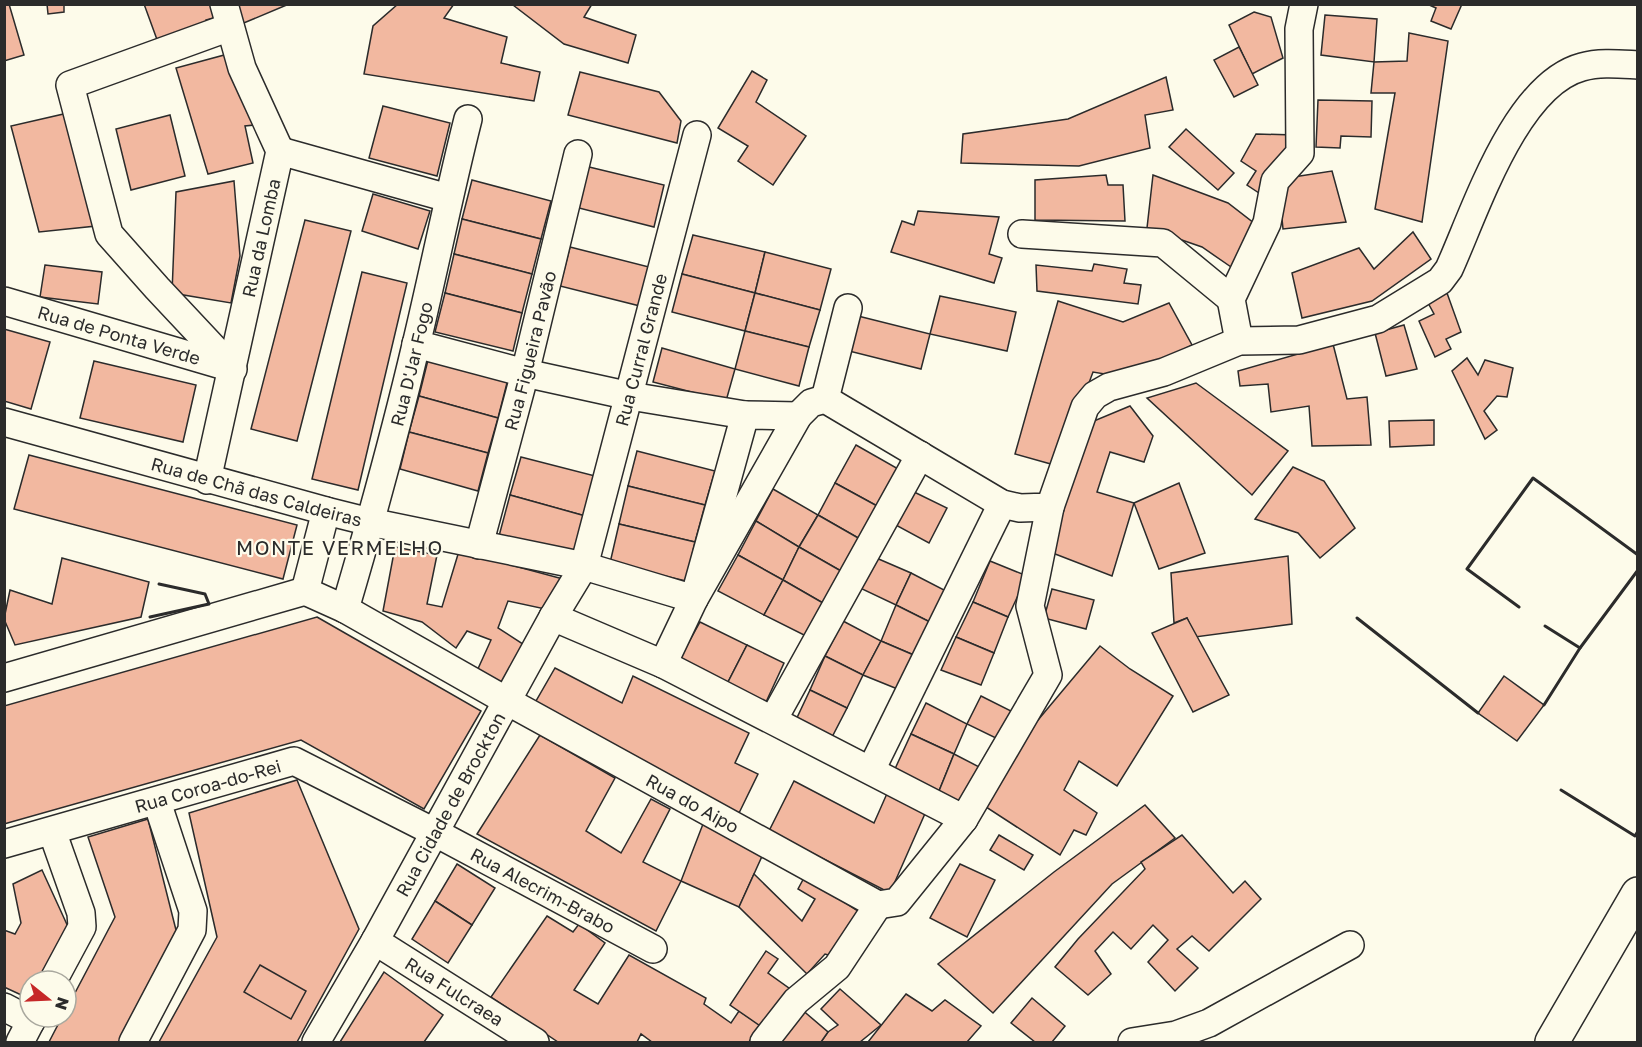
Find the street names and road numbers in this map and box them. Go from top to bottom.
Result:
street label: Rua da Lomba [237,176,285,299]
street label: Rua Figueira Pavão [499,268,560,433]
street label: Rua Curral Grande [610,271,671,428]
street label: Rua D'Jar Fogo [385,299,437,428]
street label: Rua de Ponta Verde [35,301,203,369]
street label: Rua de Chã das Caldeiras [149,452,364,531]
street label: Rua Cidade de Brockton [391,708,510,900]
street label: Rua Coroa-do-Rei [132,754,284,817]
street label: Rua do Aipo [642,769,743,837]
street label: Rua Alecrim-Brabo [467,843,619,938]
street label: Rua Fulcraea [401,952,508,1030]

